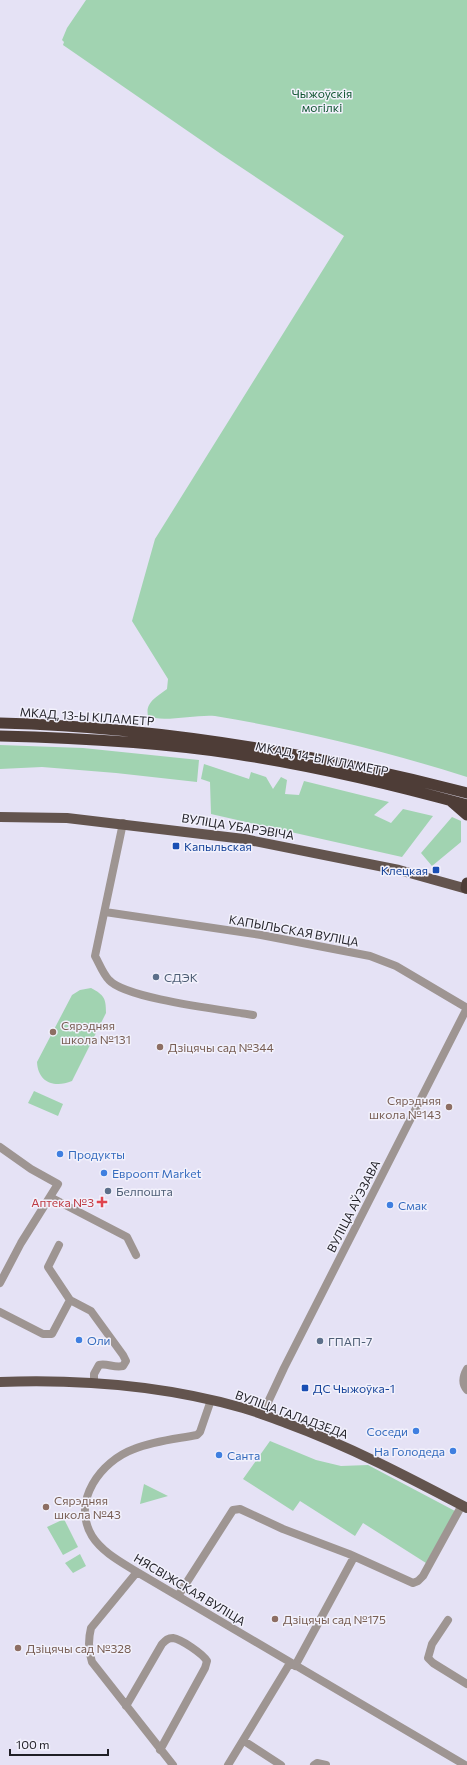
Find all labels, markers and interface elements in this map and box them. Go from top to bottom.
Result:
park label: Чыжоўскія могілкі [292,86,352,114]
street label: МКАД, 13-Ы КІЛАМЕТР [19,704,155,728]
street label: МКАД, 14-Ы КІЛАМЕТР [254,738,390,778]
street label: ВУЛІЦА УБАРЭВІЧА [181,810,295,842]
place label: Капыльская [184,839,252,853]
marker: Капыльская [171,841,181,851]
place label: Клецкая [381,863,428,877]
marker: Клецкая [431,865,441,875]
street label: КАПЫЛЬСКАЯ ВУЛІЦА [228,912,360,948]
place label: СДЭК [164,970,198,984]
marker: СДЭК [151,972,161,982]
place label: Сярэдняя школа №131 [61,1018,131,1046]
marker: Сярэдняя школа №131 [48,1027,58,1037]
place label: Дзіцячы сад №344 [168,1040,274,1054]
marker: Дзіцячы сад №344 [155,1042,165,1052]
place label: Сярэдняя школа №143 [369,1093,441,1121]
marker: Сярэдняя школа №143 [444,1102,454,1112]
place label: Продукты [68,1147,125,1161]
marker: Продукты [55,1149,65,1159]
street label: ВУЛІЦА АЎЭЗАВА [324,1158,382,1254]
place label: Евроопт Market [112,1166,202,1180]
marker: Евроопт Market [99,1168,109,1178]
place label: Белпошта [116,1184,173,1198]
marker: Белпошта [103,1186,113,1196]
place label: Аптека №3 [31,1195,94,1209]
marker: Аптека №3 [97,1197,107,1207]
place label: Смак [398,1198,428,1212]
marker: Смак [385,1200,395,1210]
place label: Оли [87,1333,110,1347]
place label: ГПАП-7 [328,1334,372,1348]
marker: Оли [74,1335,84,1345]
marker: ГПАП-7 [315,1336,325,1346]
place label: ДС Чыжоўка-1 [313,1381,395,1395]
marker: ДС Чыжоўка-1 [300,1383,310,1393]
street label: ВУЛІЦА ГАЛАДЗЕДА [234,1387,350,1441]
place label: Соседи [366,1424,408,1438]
marker: Соседи [411,1426,421,1436]
place label: На Голодеда [374,1444,445,1458]
marker: На Голодеда [448,1446,458,1456]
place label: Санта [227,1448,260,1462]
marker: Санта [214,1450,224,1460]
place label: Сярэдняя школа №43 [54,1493,121,1521]
marker: Сярэдняя школа №43 [41,1502,51,1512]
street label: НЯСВІЖСКАЯ ВУЛІЦА [132,1550,248,1628]
place label: Дзіцячы сад №175 [283,1612,386,1626]
marker: Дзіцячы сад №175 [270,1614,280,1624]
place label: Дзіцячы сад №328 [26,1641,131,1655]
marker: Дзіцячы сад №328 [13,1643,23,1653]
scale bar [10,1731,108,1757]
text: 100 m [16,1737,50,1751]

